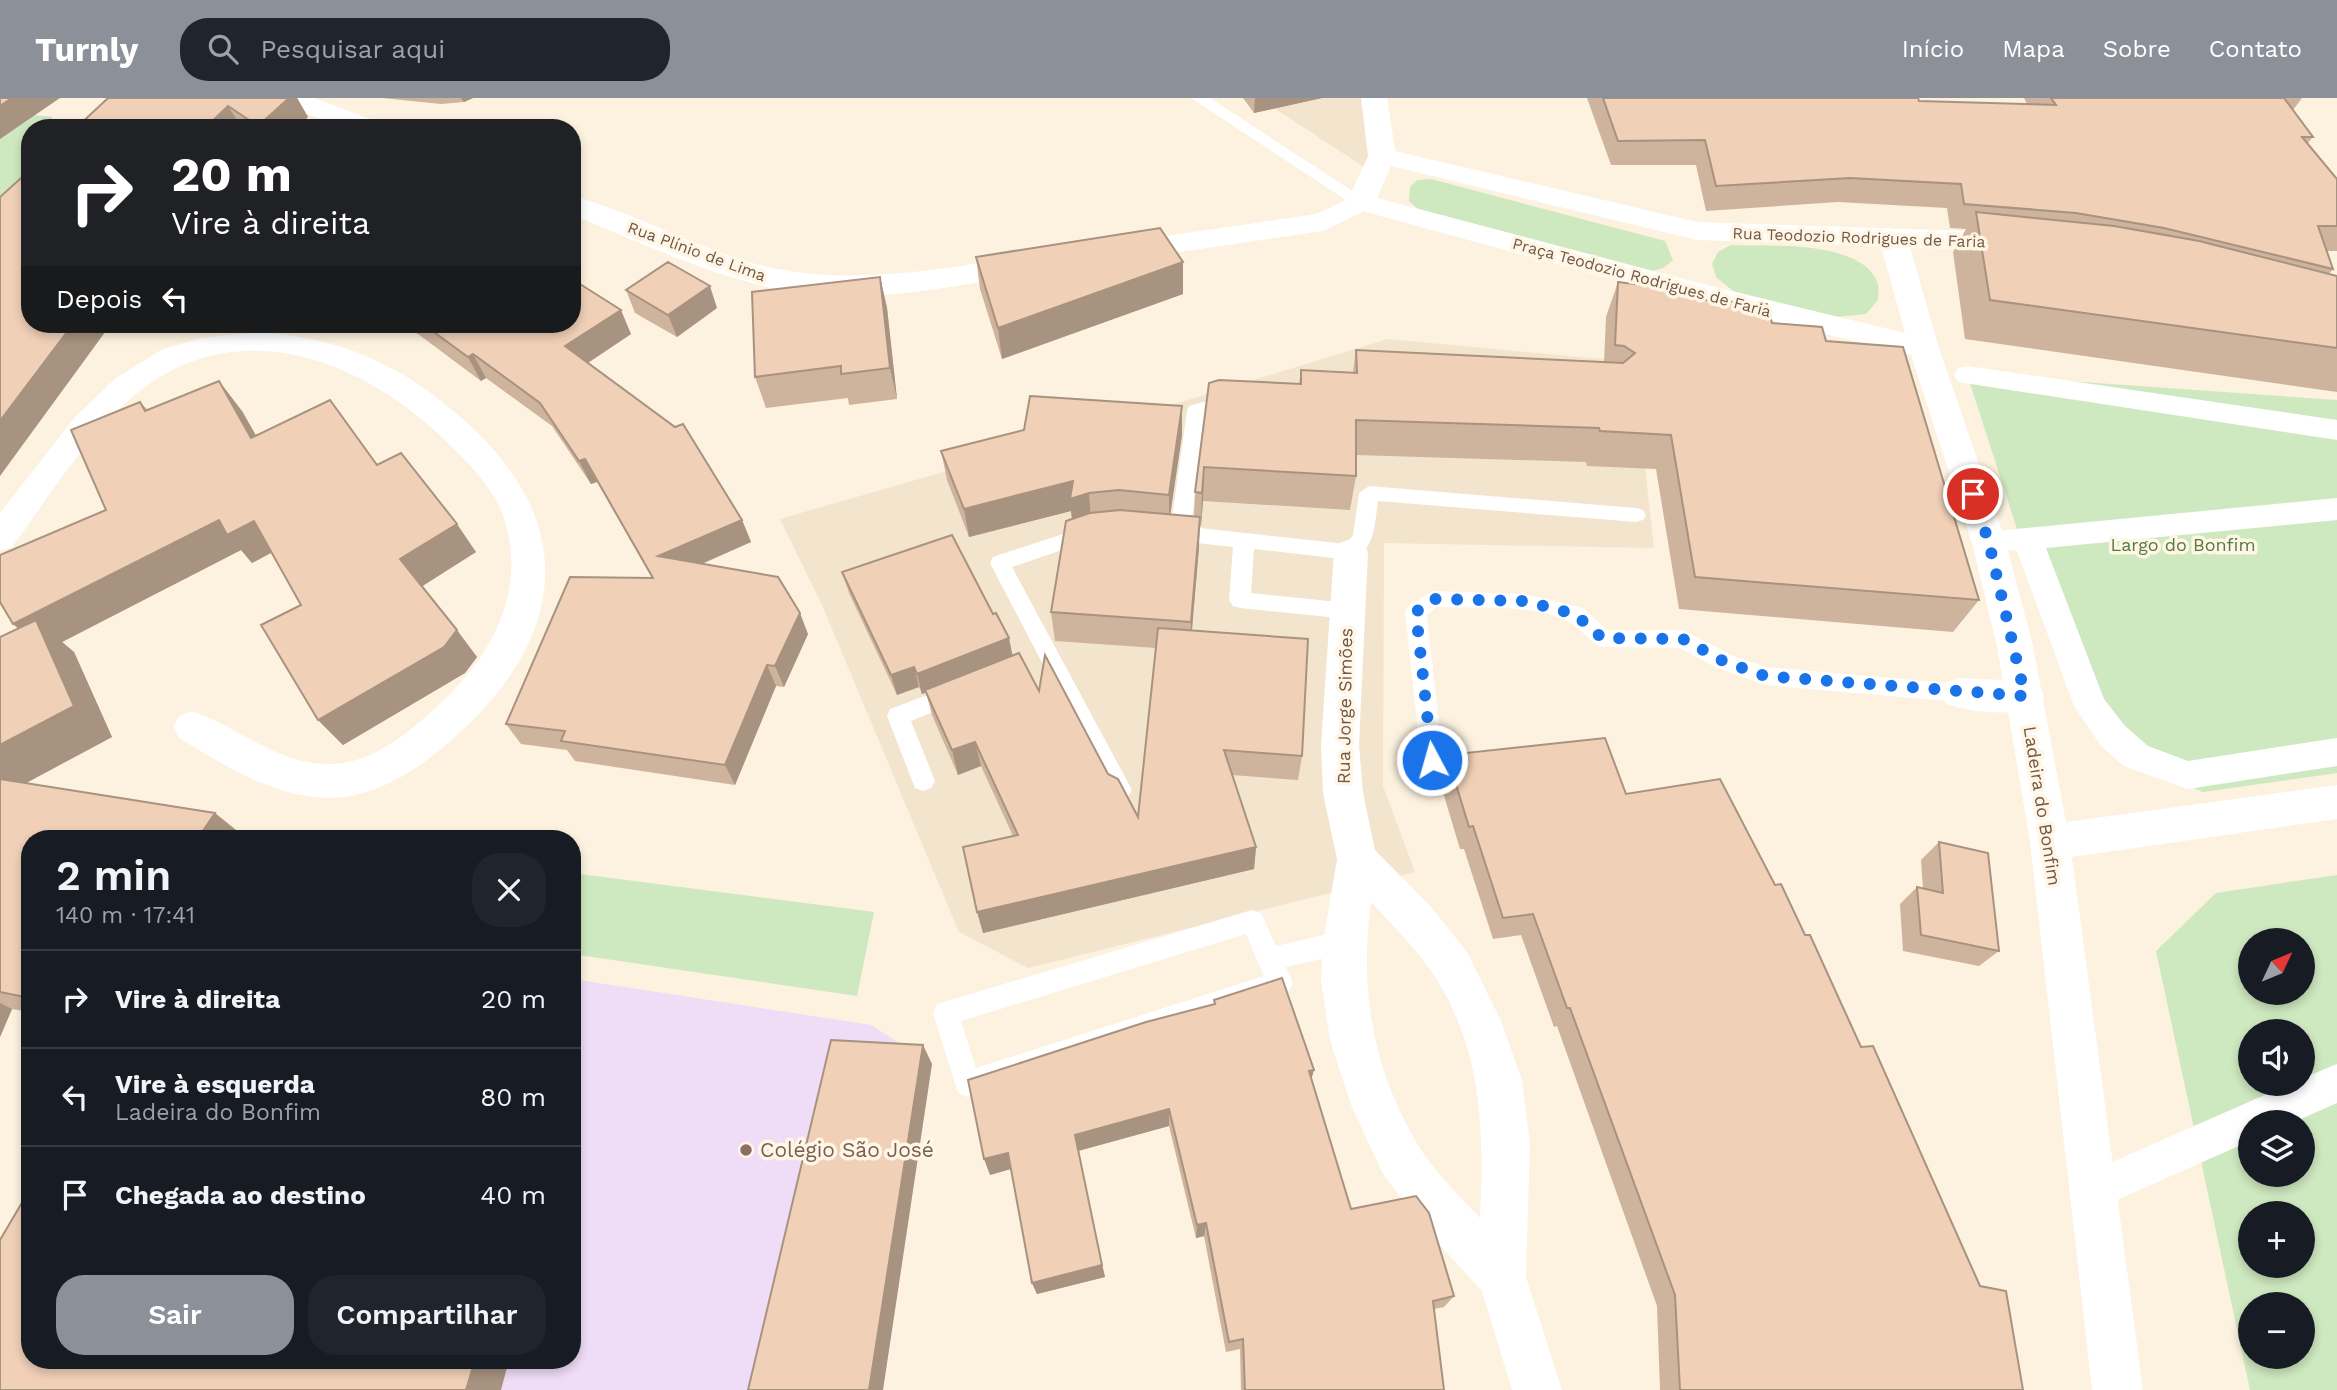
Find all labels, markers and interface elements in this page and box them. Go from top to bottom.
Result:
search box [180,18,670,81]
text: Turnly [35,30,138,69]
icon: search [204,30,242,68]
text: Pesquisar aqui [260,34,445,64]
text: Início [1902,35,1964,63]
text: Mapa [2002,35,2065,63]
text: Sobre [2103,35,2171,63]
text: Contato [2209,35,2302,63]
text: 20 m [171,145,292,203]
icon: right [56,147,147,238]
text: Vire à direita [171,204,370,242]
street label: Rua Plínio de Lima [625,218,768,285]
street label: Rua Teodozio Rodrigues de Faria [1732,224,1986,251]
street label: Praça Teodozio Rodrigues de Faria [1511,234,1773,321]
icon: left [156,280,194,318]
text: Depois [56,284,142,314]
pin [1943,464,2003,524]
icon: arrive [1954,475,1992,513]
park label: Largo do Bonfim [2110,534,2256,555]
street label: Rua Jorge Simões [1333,628,1356,784]
position arrow [1395,723,1469,797]
street label: Ladeira do Bonfim [2020,725,2065,887]
text: 2 min [56,851,171,900]
button: close [472,853,546,927]
text: 140 m · 17:41 [56,902,195,929]
north arrow [2238,928,2315,1004]
map controls [2238,928,2315,1369]
icon: right [56,980,94,1018]
text: Vire à direita [115,984,280,1014]
text: 20 m [481,984,546,1014]
button: sound [2238,1019,2315,1096]
text: Vire à esquerda [115,1069,315,1099]
icon: left [56,1078,94,1116]
text: 80 m [480,1082,546,1112]
text: Ladeira do Bonfim [115,1099,321,1126]
button: layers [2238,1110,2315,1187]
place label: Colégio São José [760,1137,934,1162]
marker: Colégio São José [738,1142,754,1158]
icon: arrive [56,1176,94,1214]
text: Chegada ao destino [115,1180,366,1210]
text: 40 m [480,1180,546,1210]
button: + [2238,1201,2315,1278]
button: Sair [56,1275,294,1355]
button: Compartilhar [308,1275,546,1355]
button: − [2238,1292,2315,1369]

